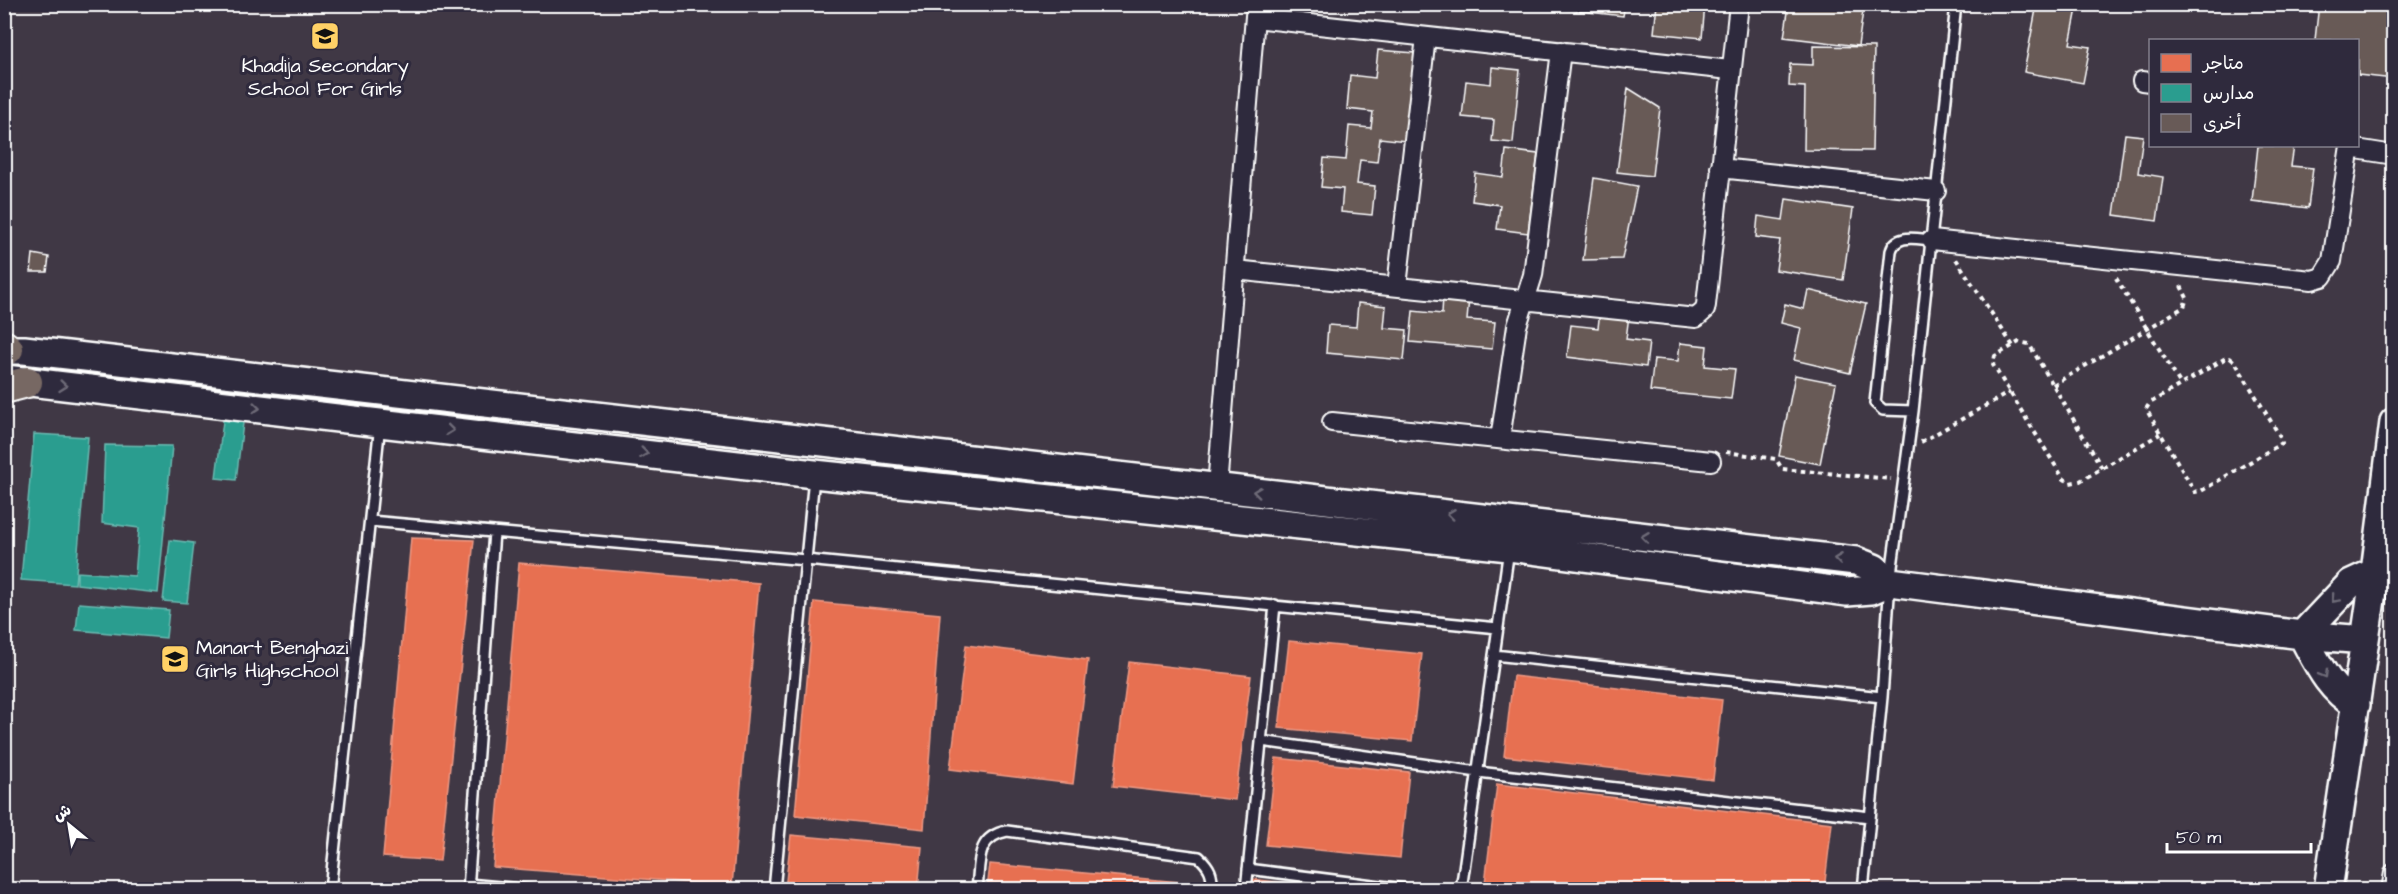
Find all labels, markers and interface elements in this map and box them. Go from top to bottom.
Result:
school or university icon: Khadija Secondary School For Girls [309,20,341,52]
legend [2149,39,2359,147]
text: متاجر [2201,51,2244,76]
place label: Khadija Secondary School For Girls [241,52,409,103]
text: مدارس [2203,81,2254,106]
text: أخرى [2203,111,2241,136]
one-way arrow [58,379,67,392]
one-way arrow [252,401,261,414]
one-way arrow [445,423,455,436]
one-way arrow [639,447,648,459]
one-way arrow [1253,486,1262,499]
one-way arrow [1446,508,1456,521]
one-way arrow [1640,531,1649,543]
one-way arrow [1834,553,1843,566]
one-way arrow [2332,592,2343,603]
place label: Manart Benghazi Girls Highschool [196,634,348,686]
school or university icon: Manart Benghazi Girls Highschool [159,643,191,675]
one-way arrow [2317,668,2328,678]
north arrow [39,795,99,855]
text: ش [49,799,75,827]
scale bar [2167,816,2311,854]
text: 50 m [2176,825,2221,850]

